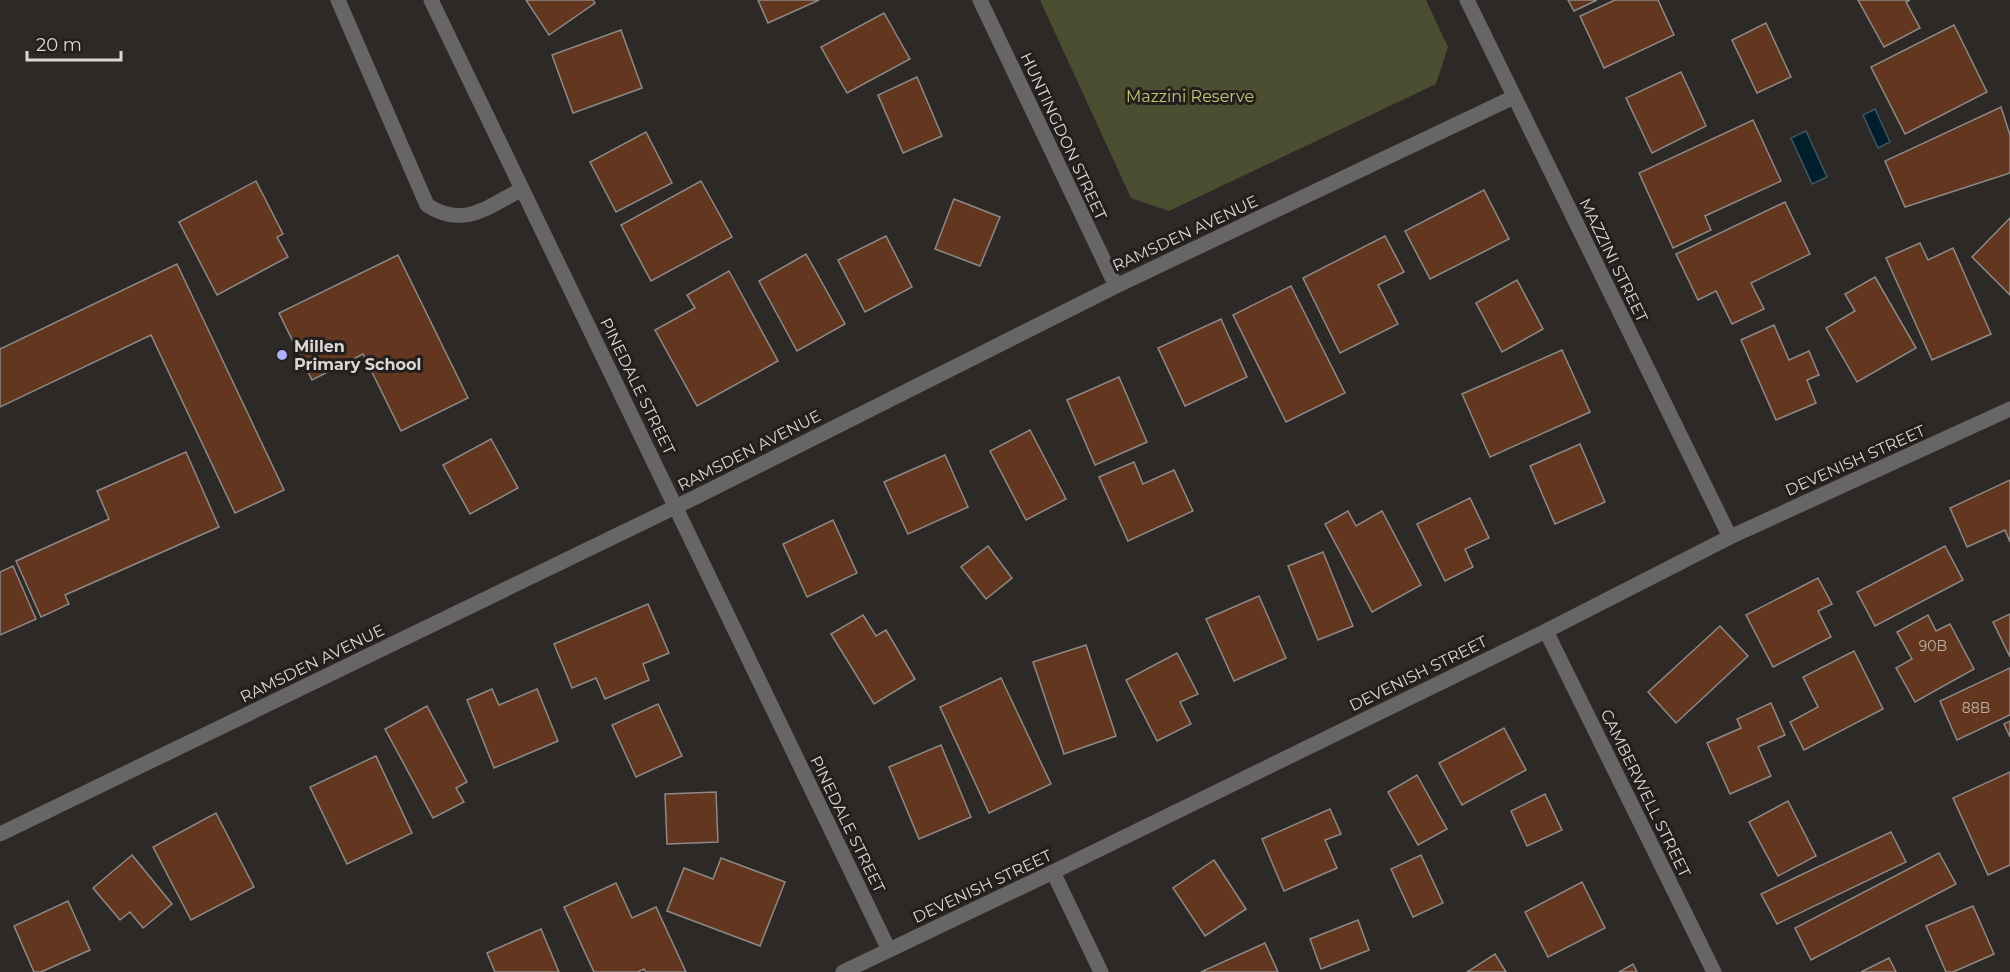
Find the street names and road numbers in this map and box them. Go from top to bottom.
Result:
street label: HUNTINGDON STREET [1016,49,1111,224]
street label: RAMSDEN AVENUE [1110,191,1261,275]
street label: MAZZINI STREET [1575,195,1652,326]
street label: PINEDALE STREET [596,315,679,458]
street label: RAMSDEN AVENUE [674,406,824,495]
street label: DEVENISH STREET [1782,421,1929,500]
street label: RAMSDEN AVENUE [237,620,387,707]
street label: DEVENISH STREET [1346,631,1491,715]
street label: CAMBERWELL STREET [1597,706,1695,881]
street label: PINEDALE STREET [806,753,889,896]
street label: DEVENISH STREET [910,846,1056,927]

